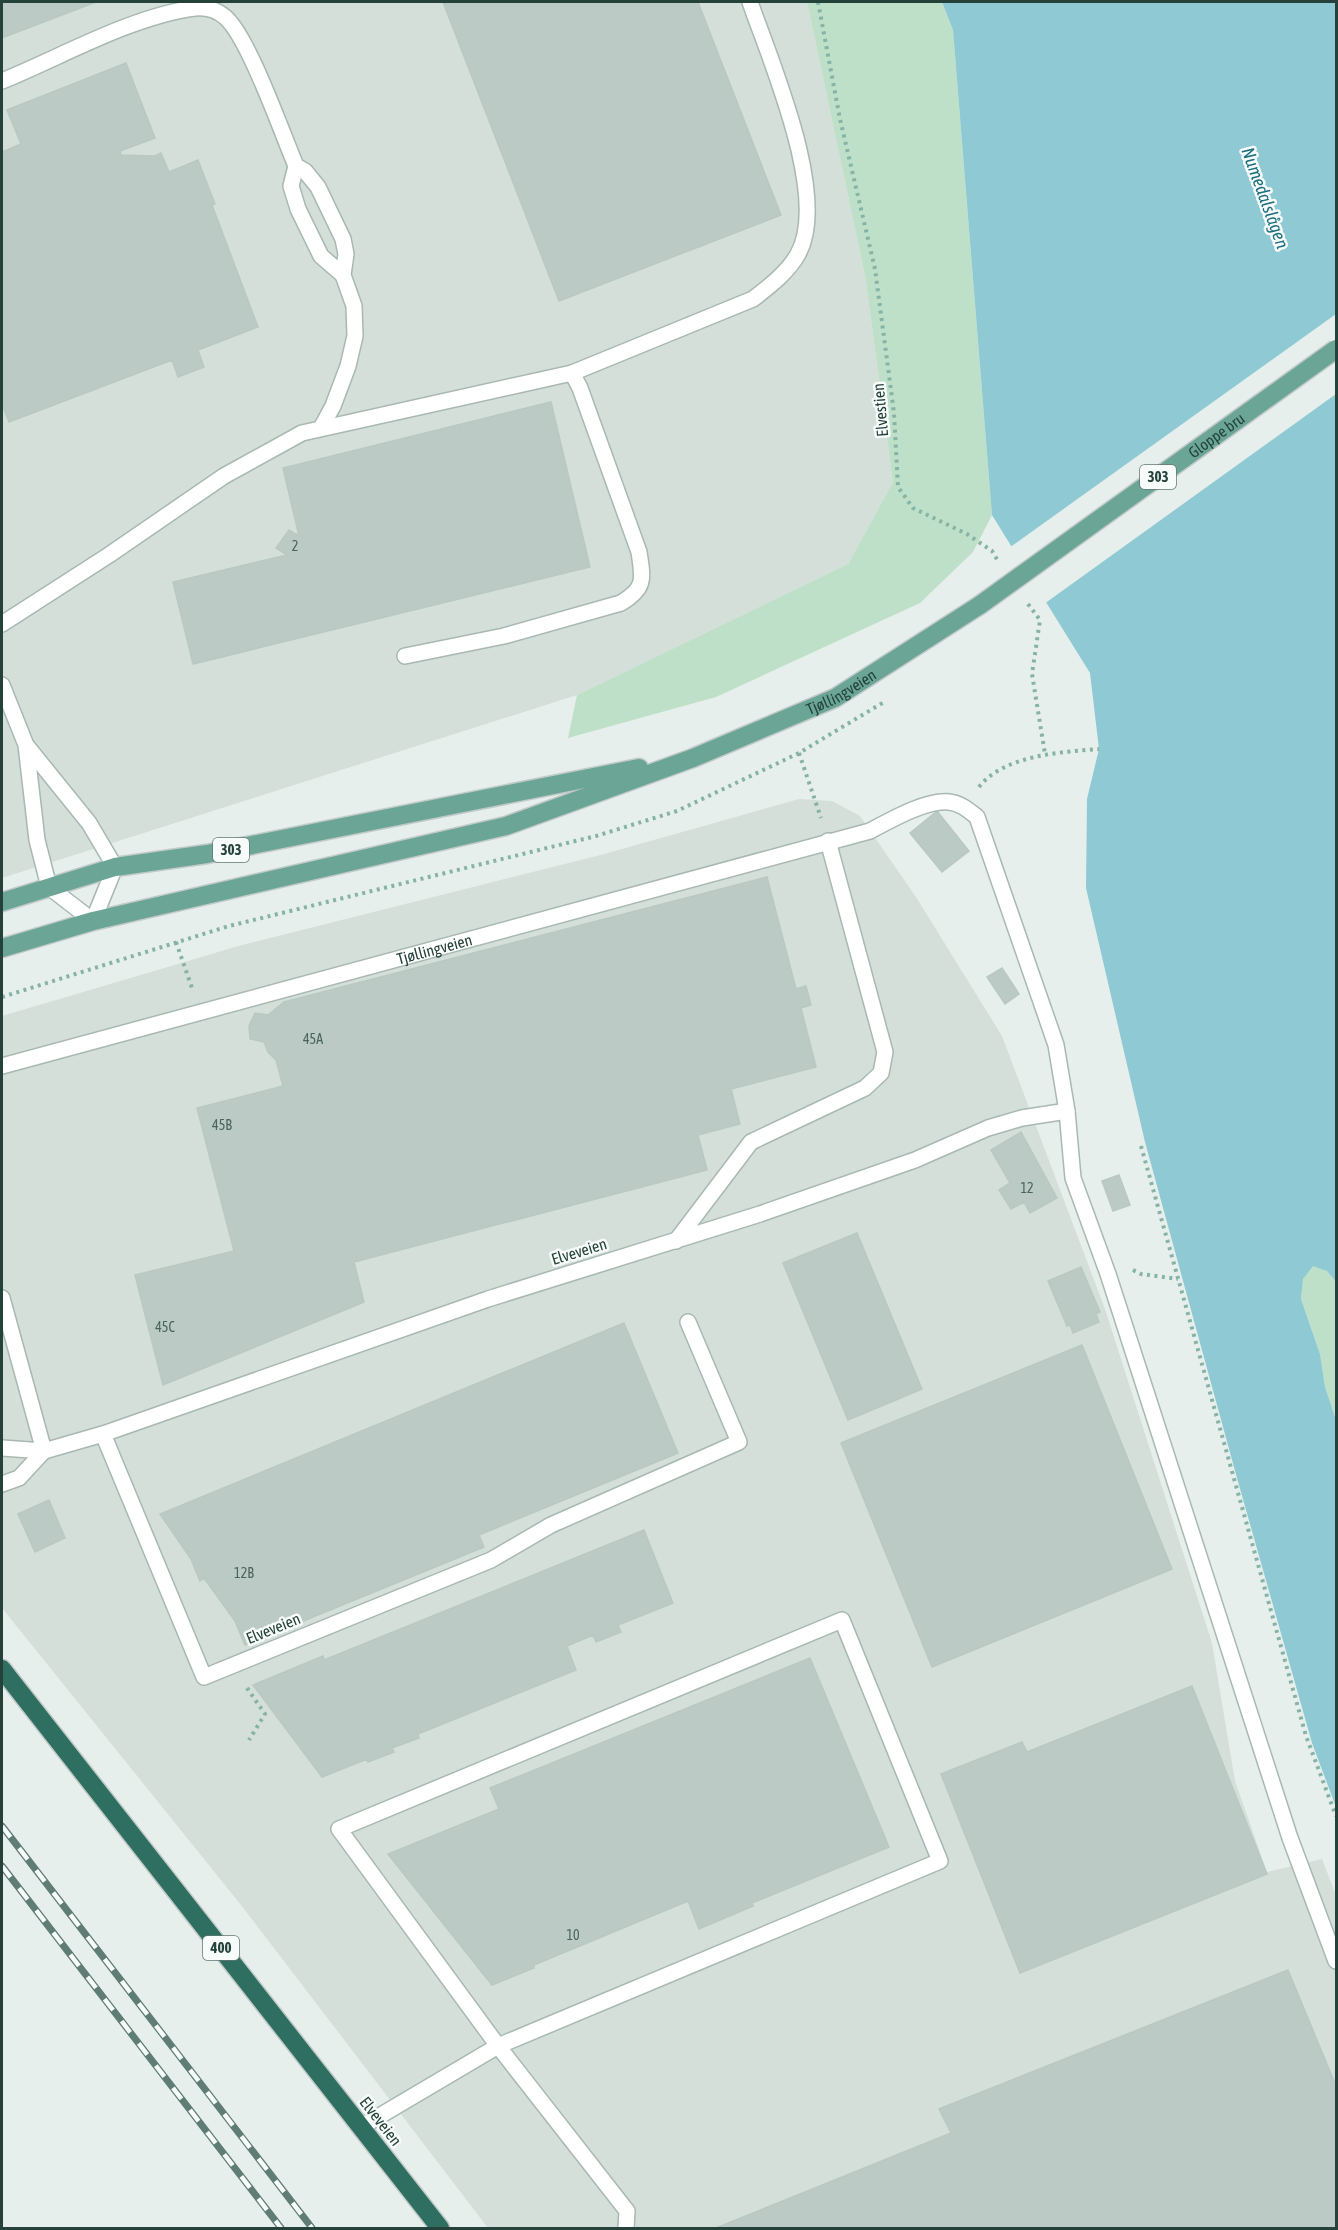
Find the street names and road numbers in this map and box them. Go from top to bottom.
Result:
street label: Elvestien [869,383,891,437]
street label: Gloppe bru [1185,409,1248,461]
road number: 303 [1140,465,1176,489]
street label: Tjøllingveien [803,665,879,718]
road number: 303 [213,838,249,862]
street label: Tjøllingveien [395,930,474,968]
street label: Elveveien [549,1234,609,1268]
street label: Elveveien [243,1609,303,1647]
road number: 400 [203,1936,239,1960]
street label: Elveveien [356,2093,406,2149]

